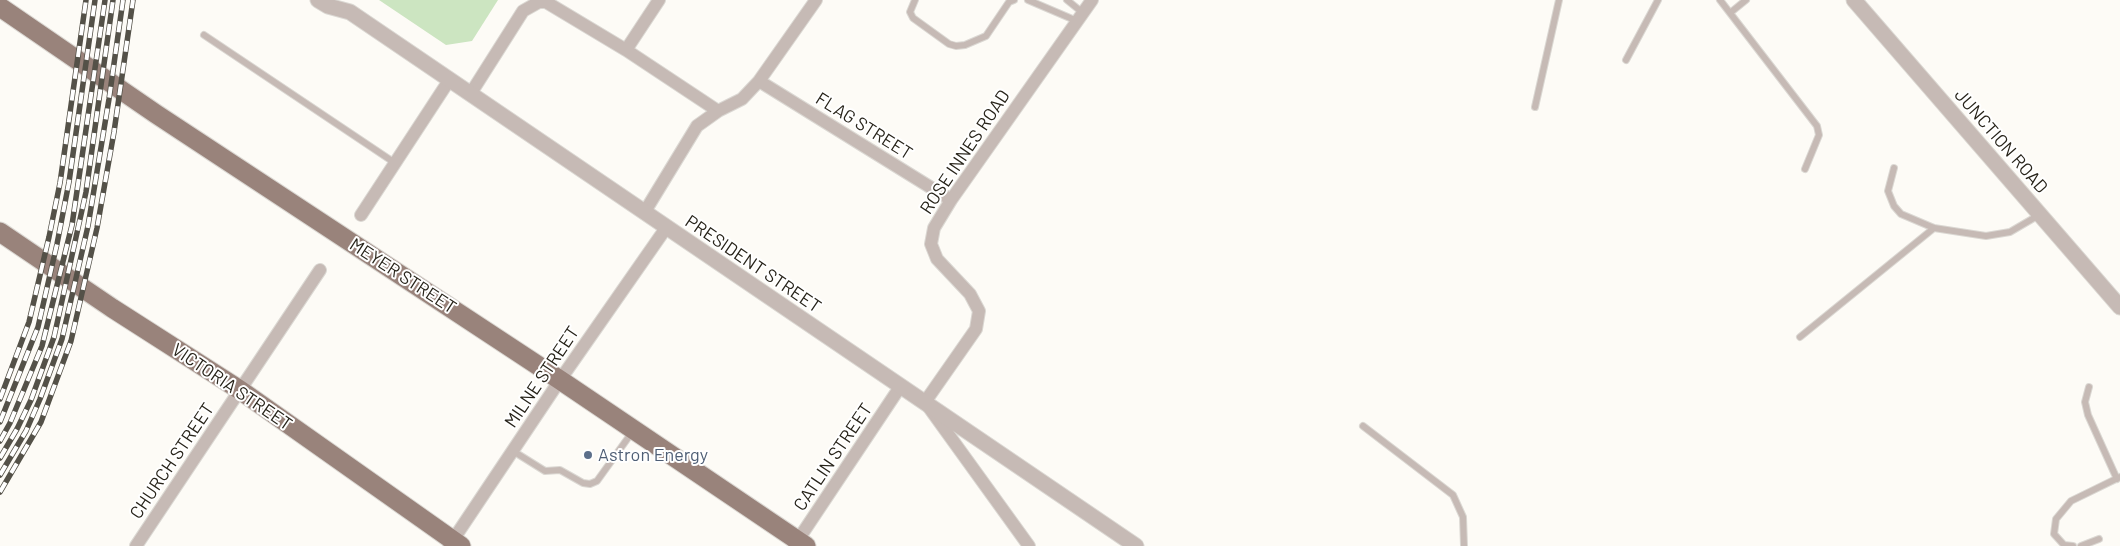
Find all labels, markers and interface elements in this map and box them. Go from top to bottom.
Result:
street label: JUNCTION ROAD [1950,84,2052,198]
street label: ROSE INNES ROAD [916,86,1014,218]
street label: FLAG STREET [812,88,916,164]
street label: PRESIDENT STREET [681,211,825,317]
street label: MEYER STREET [346,234,460,318]
street label: MILNE STREET [500,322,584,432]
street label: VICTORIA STREET [168,339,296,435]
street label: CHURCH STREET [125,399,219,523]
street label: CATLIN STREET [789,399,877,515]
place label: Astron Energy [598,444,708,466]
marker: Astron Energy [582,449,594,461]

